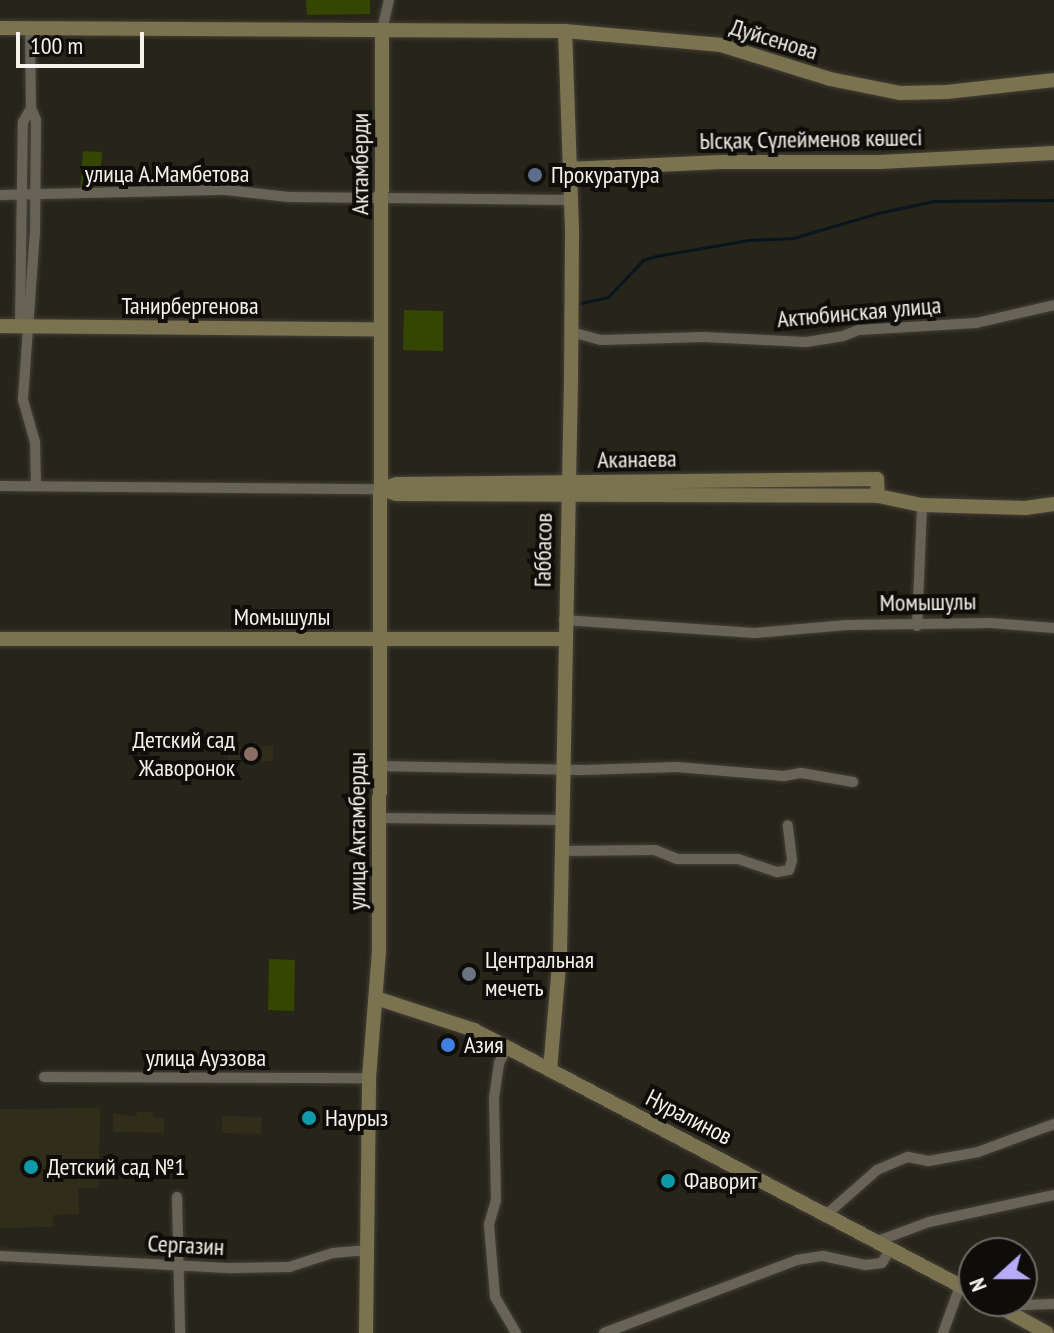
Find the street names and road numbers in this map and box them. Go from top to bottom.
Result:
street label: Дуйсенова [727,12,821,66]
street label: Актамберди [346,113,374,215]
street label: Ысқақ Сүлейменов көшесі [699,123,923,155]
street label: улица А.Мамбетова [84,160,250,188]
street label: Актюбинская улица [776,290,942,334]
street label: Танирбергенова [121,292,259,320]
street label: Аканаева [597,444,677,474]
street label: Габбасов [528,512,558,588]
street label: Момышулы [879,587,977,617]
street label: Момышулы [234,603,330,631]
street label: улица Актамберды [343,752,371,910]
street label: улица Ауэзова [146,1044,266,1072]
street label: Нуралинов [641,1083,737,1151]
street label: Сергазин [147,1229,225,1261]

